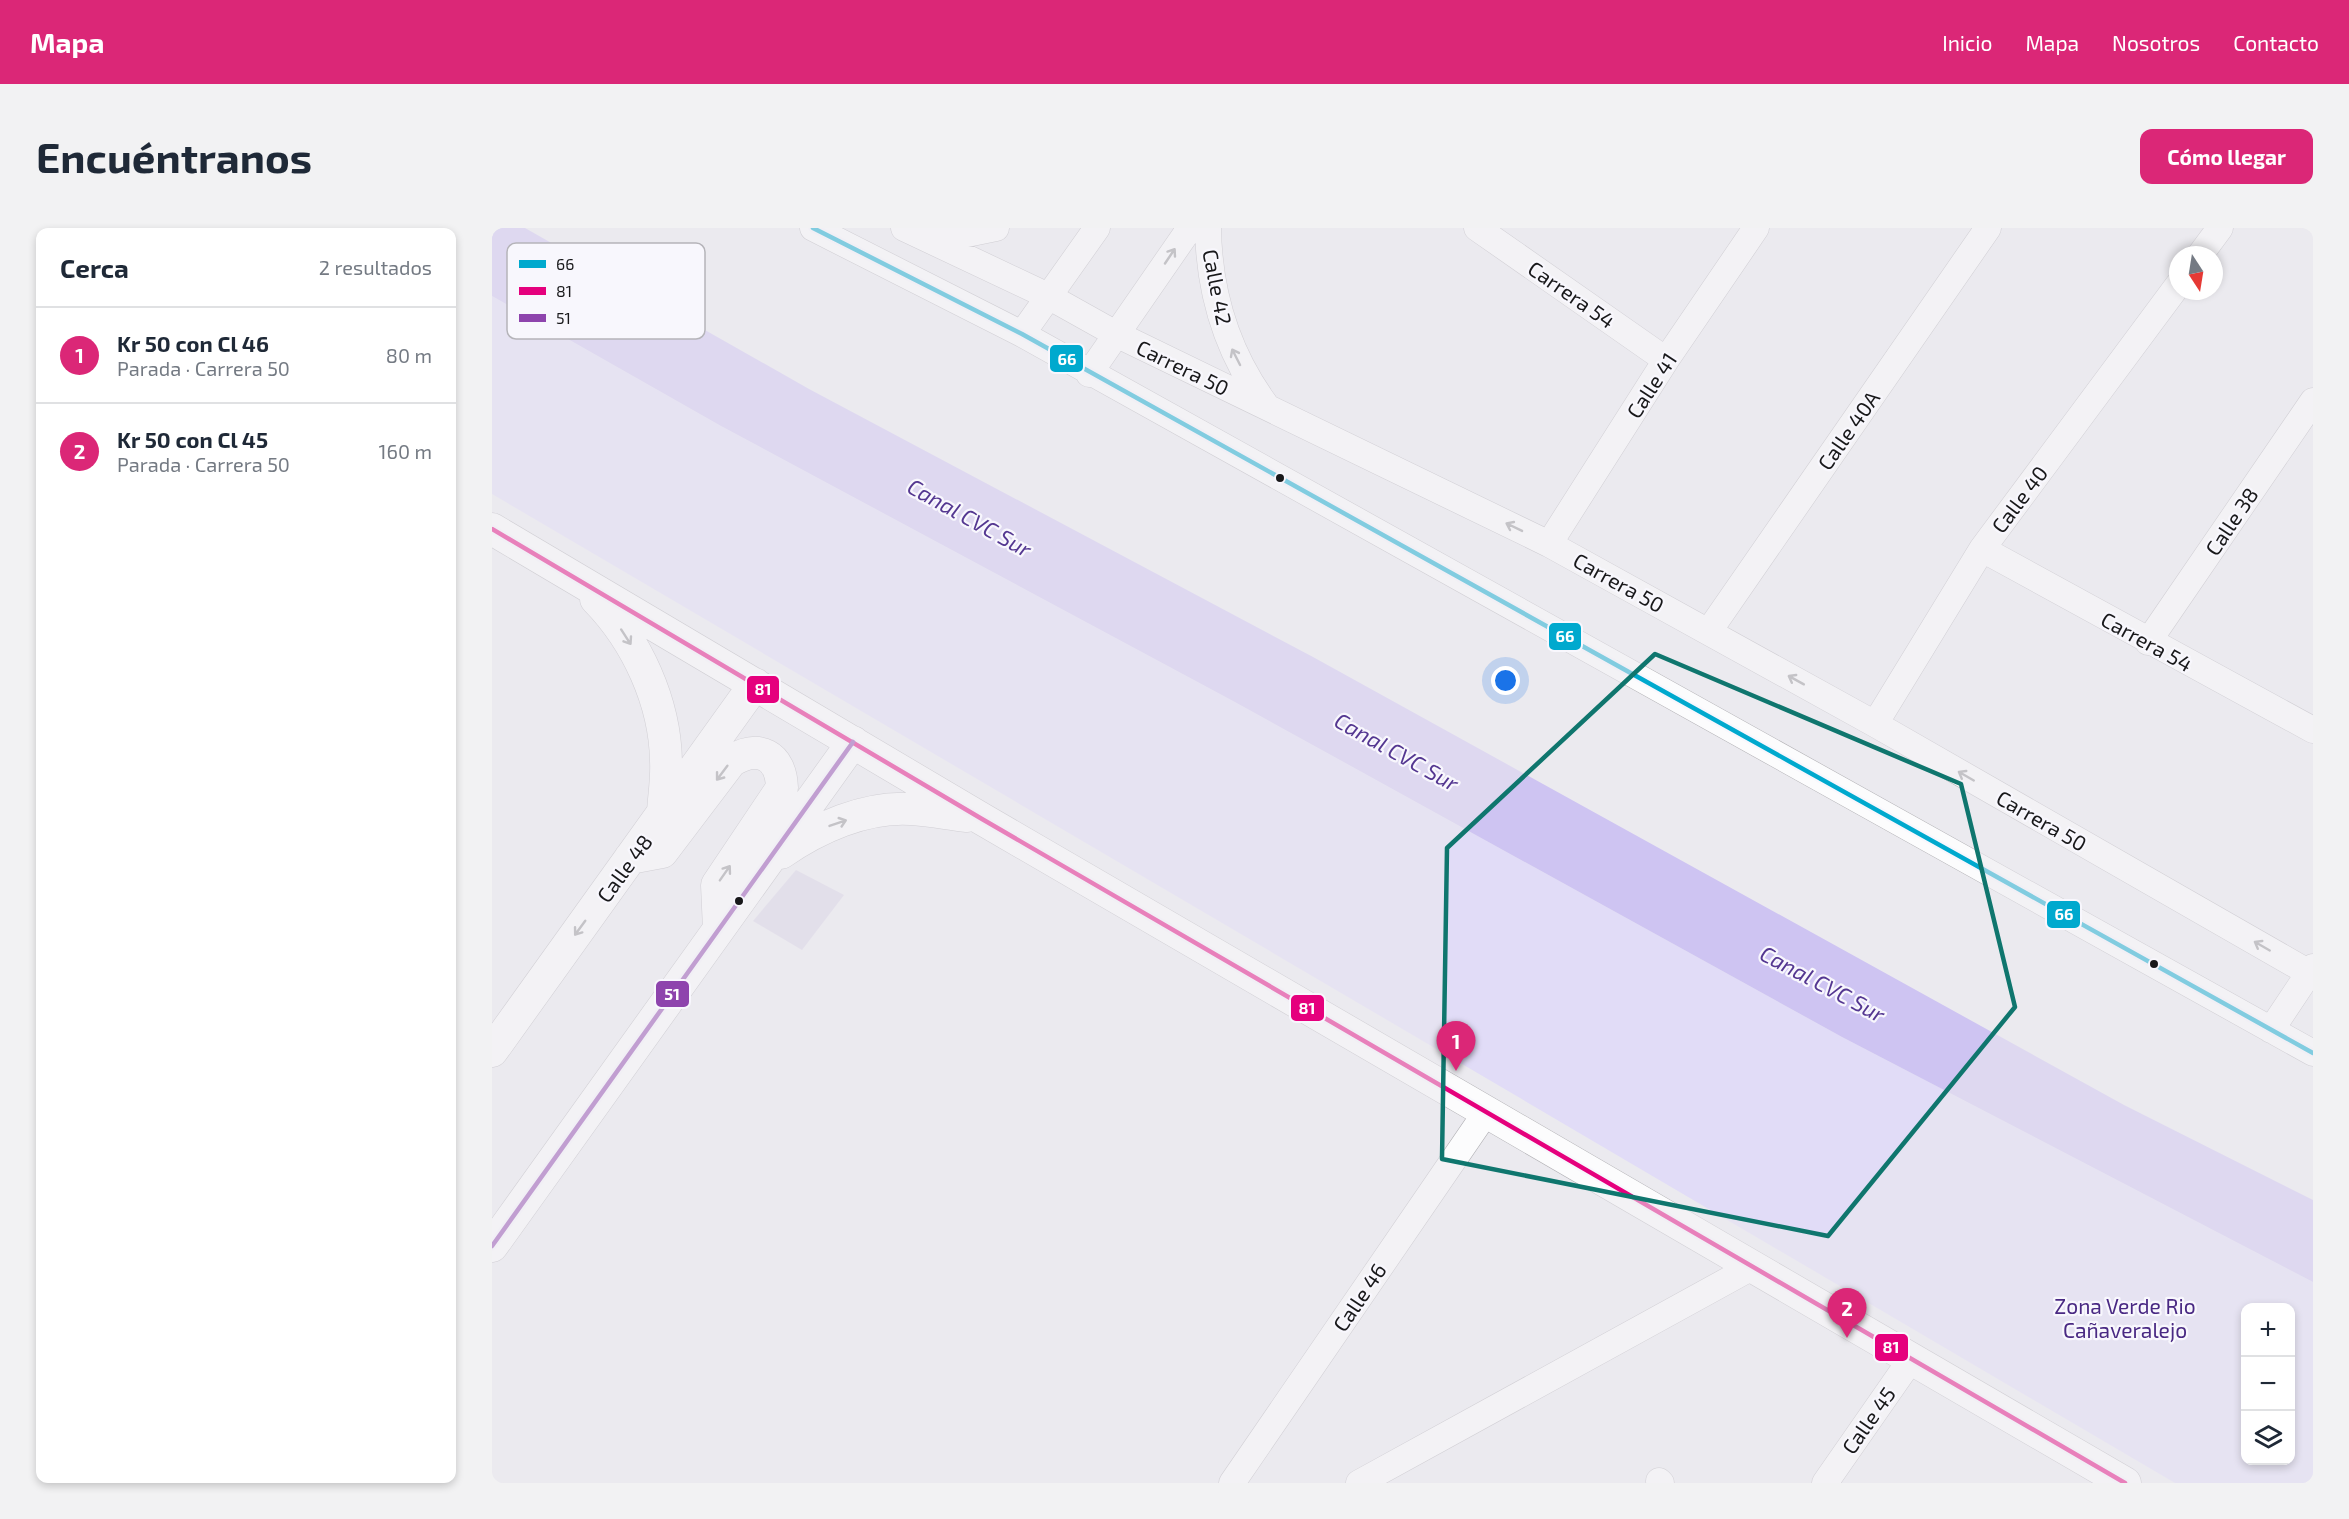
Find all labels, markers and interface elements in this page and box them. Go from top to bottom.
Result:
text: Mapa [30,25,104,59]
text: Inicio [1942,30,1992,55]
text: Mapa [2025,30,2079,55]
text: Nosotros [2112,30,2200,55]
text: Contacto [2233,30,2319,55]
button: Cómo llegar [2140,129,2313,184]
text: Encuéntranos [36,131,312,181]
legend [507,243,705,339]
north arrow [2169,246,2223,300]
street label: Calle 42 [1198,247,1238,327]
one-way arrow [1164,249,1176,265]
text: Cerca [60,252,129,283]
text: 66 [556,254,574,273]
text: 2 resultados [319,255,432,279]
street label: Carrera 54 [1524,255,1620,333]
text: 81 [556,281,572,300]
text: 51 [556,308,571,327]
text: Kr 50 con Cl 46 [117,330,269,356]
street label: Carrera 50 [1133,334,1233,400]
text: 1 [75,343,84,367]
text: 80 m [386,343,432,367]
line badge: 66 [1049,344,1084,373]
street label: Calle 41 [1621,347,1681,423]
text: 66 [1058,349,1076,368]
one-way arrow [1230,349,1242,367]
text: Parada · Carrera 50 [117,356,290,380]
street label: Calle 40A [1812,386,1884,474]
text: Kr 50 con Cl 45 [117,426,268,452]
text: 2 [74,439,85,463]
text: 160 m [379,439,432,463]
text: Parada · Carrera 50 [117,452,290,476]
street label: Calle 40 [1986,461,2052,537]
water label: Canal CVC Sur [904,472,1038,562]
unlabelled marker [1274,472,1286,484]
street label: Calle 38 [2199,482,2263,560]
one-way arrow [1505,520,1523,532]
street label: Carrera 50 [1569,547,1669,617]
street label: Carrera 54 [2097,606,2197,676]
line badge: 66 [1548,622,1582,651]
text: 66 [1556,626,1574,645]
one-way arrow [620,628,632,645]
your location [1491,666,1520,695]
one-way arrow [1788,674,1805,686]
line badge: 81 [746,675,780,704]
text: 81 [755,679,771,698]
water label: Canal CVC Sur [1331,706,1465,796]
one-way arrow [716,765,728,781]
one-way arrow [1958,770,1975,782]
street label: Carrera 50 [1992,784,2092,856]
one-way arrow [828,816,846,827]
street label: Calle 48 [591,829,657,907]
one-way arrow [719,866,731,882]
unlabelled marker [733,895,745,907]
line badge: 66 [2046,900,2081,929]
text: 66 [2055,904,2073,923]
one-way arrow [574,920,586,936]
water label: Canal CVC Sur [1756,939,1891,1027]
one-way arrow [2254,940,2271,952]
unlabelled marker [2148,958,2160,970]
line badge: 51 [655,980,690,1008]
text: 51 [664,984,680,1003]
line badge: 81 [1290,994,1325,1022]
text: 81 [1299,998,1315,1017]
pin: 1 [1436,1022,1476,1071]
street label: Calle 46 [1327,1258,1391,1336]
pin: 2 [1828,1288,1866,1338]
park label: Zona Verde Rio Cañaveralejo [2054,1293,2196,1343]
map controls [2241,1303,2295,1465]
button: + [2241,1303,2295,1357]
line badge: 81 [1874,1333,1909,1362]
text: 81 [1883,1337,1899,1356]
button: − [2241,1357,2295,1411]
street label: Calle 45 [1836,1382,1900,1458]
button: layers [2241,1411,2295,1465]

